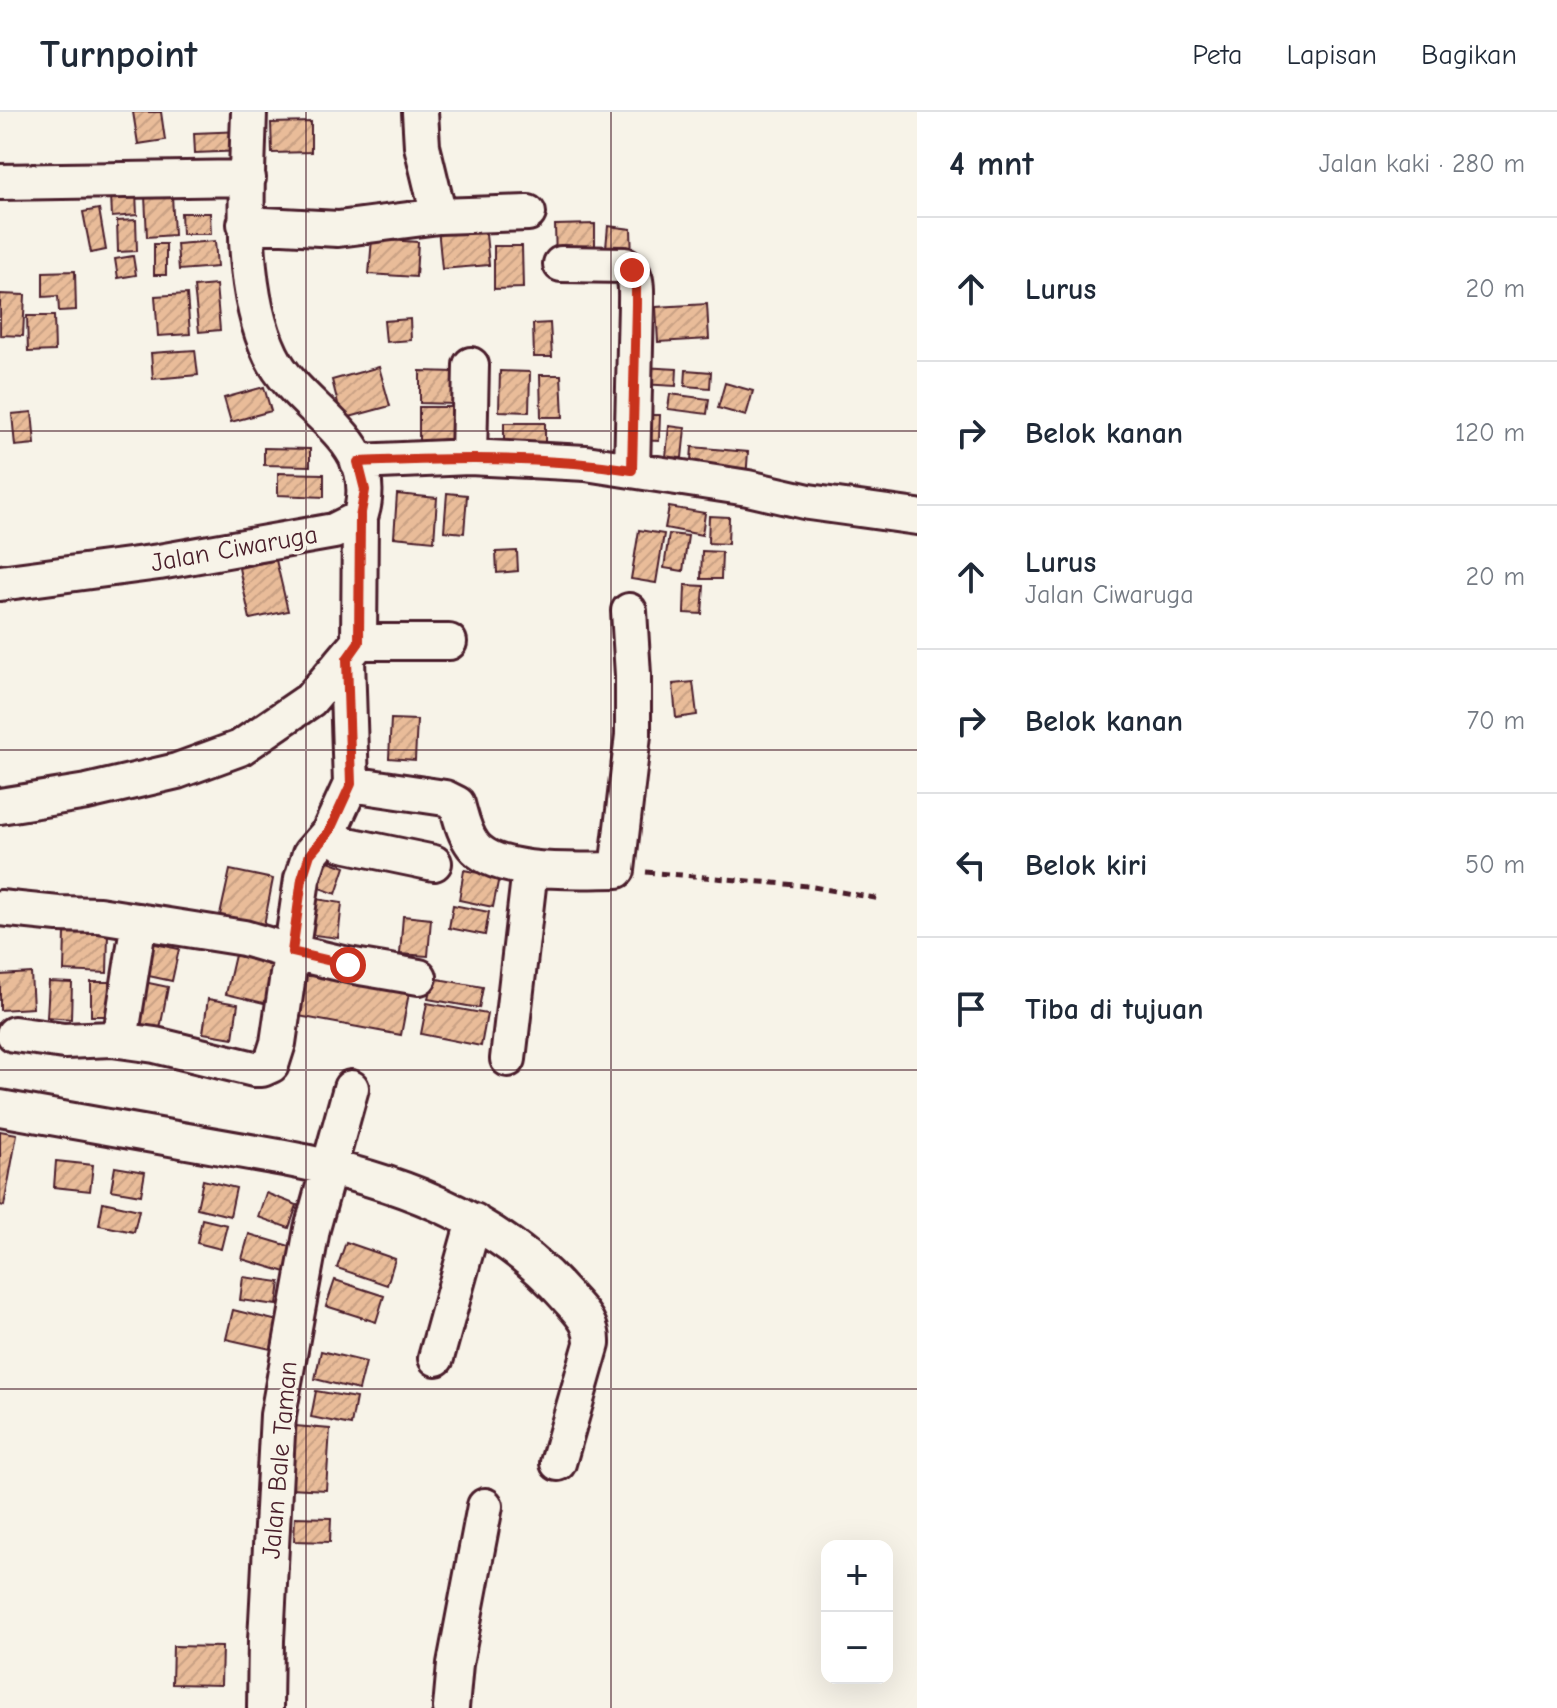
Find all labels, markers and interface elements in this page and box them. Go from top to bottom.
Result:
text: Turnpoint [40,33,197,77]
text: Peta [1192,39,1242,71]
text: Lapisan [1286,39,1377,71]
text: Bagikan [1421,39,1517,71]
text: 4 mnt [949,144,1034,184]
text: Jalan kaki · 280 m [1319,149,1525,179]
route end [614,252,650,288]
icon: ahead [949,267,993,311]
text: Lurus [1025,272,1096,307]
text: 20 m [1465,274,1525,304]
icon: right [949,411,993,455]
text: Belok kanan [1025,416,1183,451]
text: 120 m [1455,418,1525,448]
street label: Jalan Ciwaruga [149,520,320,578]
text: Lurus [1025,545,1096,580]
icon: ahead [949,555,993,599]
text: 20 m [1465,562,1525,592]
text: Jalan Ciwaruga [1025,580,1194,610]
icon: right [949,699,993,743]
text: Belok kanan [1025,704,1183,739]
text: 70 m [1467,706,1525,736]
icon: left [949,843,993,887]
text: Belok kiri [1025,848,1147,883]
text: 50 m [1465,850,1525,880]
route start [330,947,366,983]
icon: arrive [949,987,993,1031]
text: Tiba di tujuan [1025,992,1204,1027]
street label: Jalan Bale Taman [256,1360,304,1560]
map controls [821,1540,893,1684]
button: + [821,1540,893,1612]
button: − [821,1612,893,1684]

